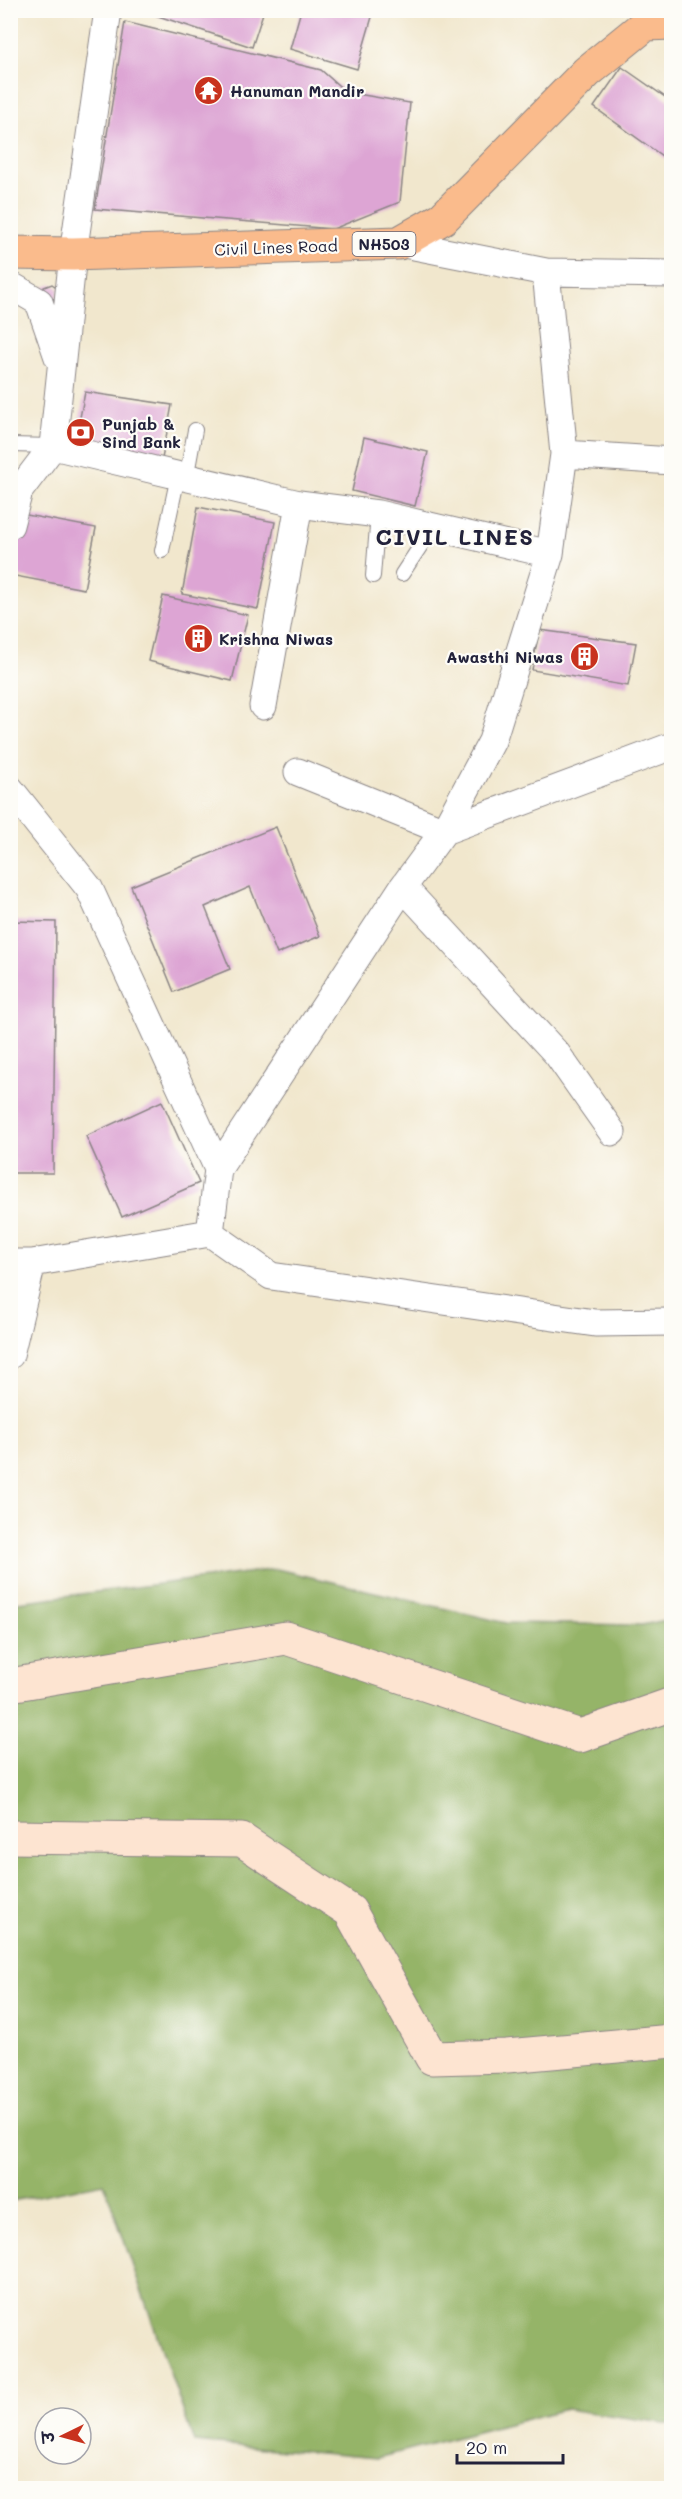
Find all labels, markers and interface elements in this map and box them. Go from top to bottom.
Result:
temple icon: Hanuman Mandir [193,74,225,106]
place label: Hanuman Mandir [230,80,364,101]
road number: NH503 [352,232,416,256]
street label: Civil Lines Road [214,234,338,260]
place label: Punjab & Sind Bank [102,413,181,452]
bank icon: Punjab & Sind Bank [65,416,97,448]
district label: CIVIL LINES [375,522,535,551]
building icon: Krishna Niwas [182,622,214,654]
place label: Krishna Niwas [219,628,333,649]
building icon: Awasthi Niwas [568,640,600,672]
place label: Awasthi Niwas [446,646,563,667]
north arrow [33,2406,93,2466]
scale bar [457,2427,564,2465]
text: उ [37,2430,59,2446]
text: 20 m [466,2435,507,2459]

